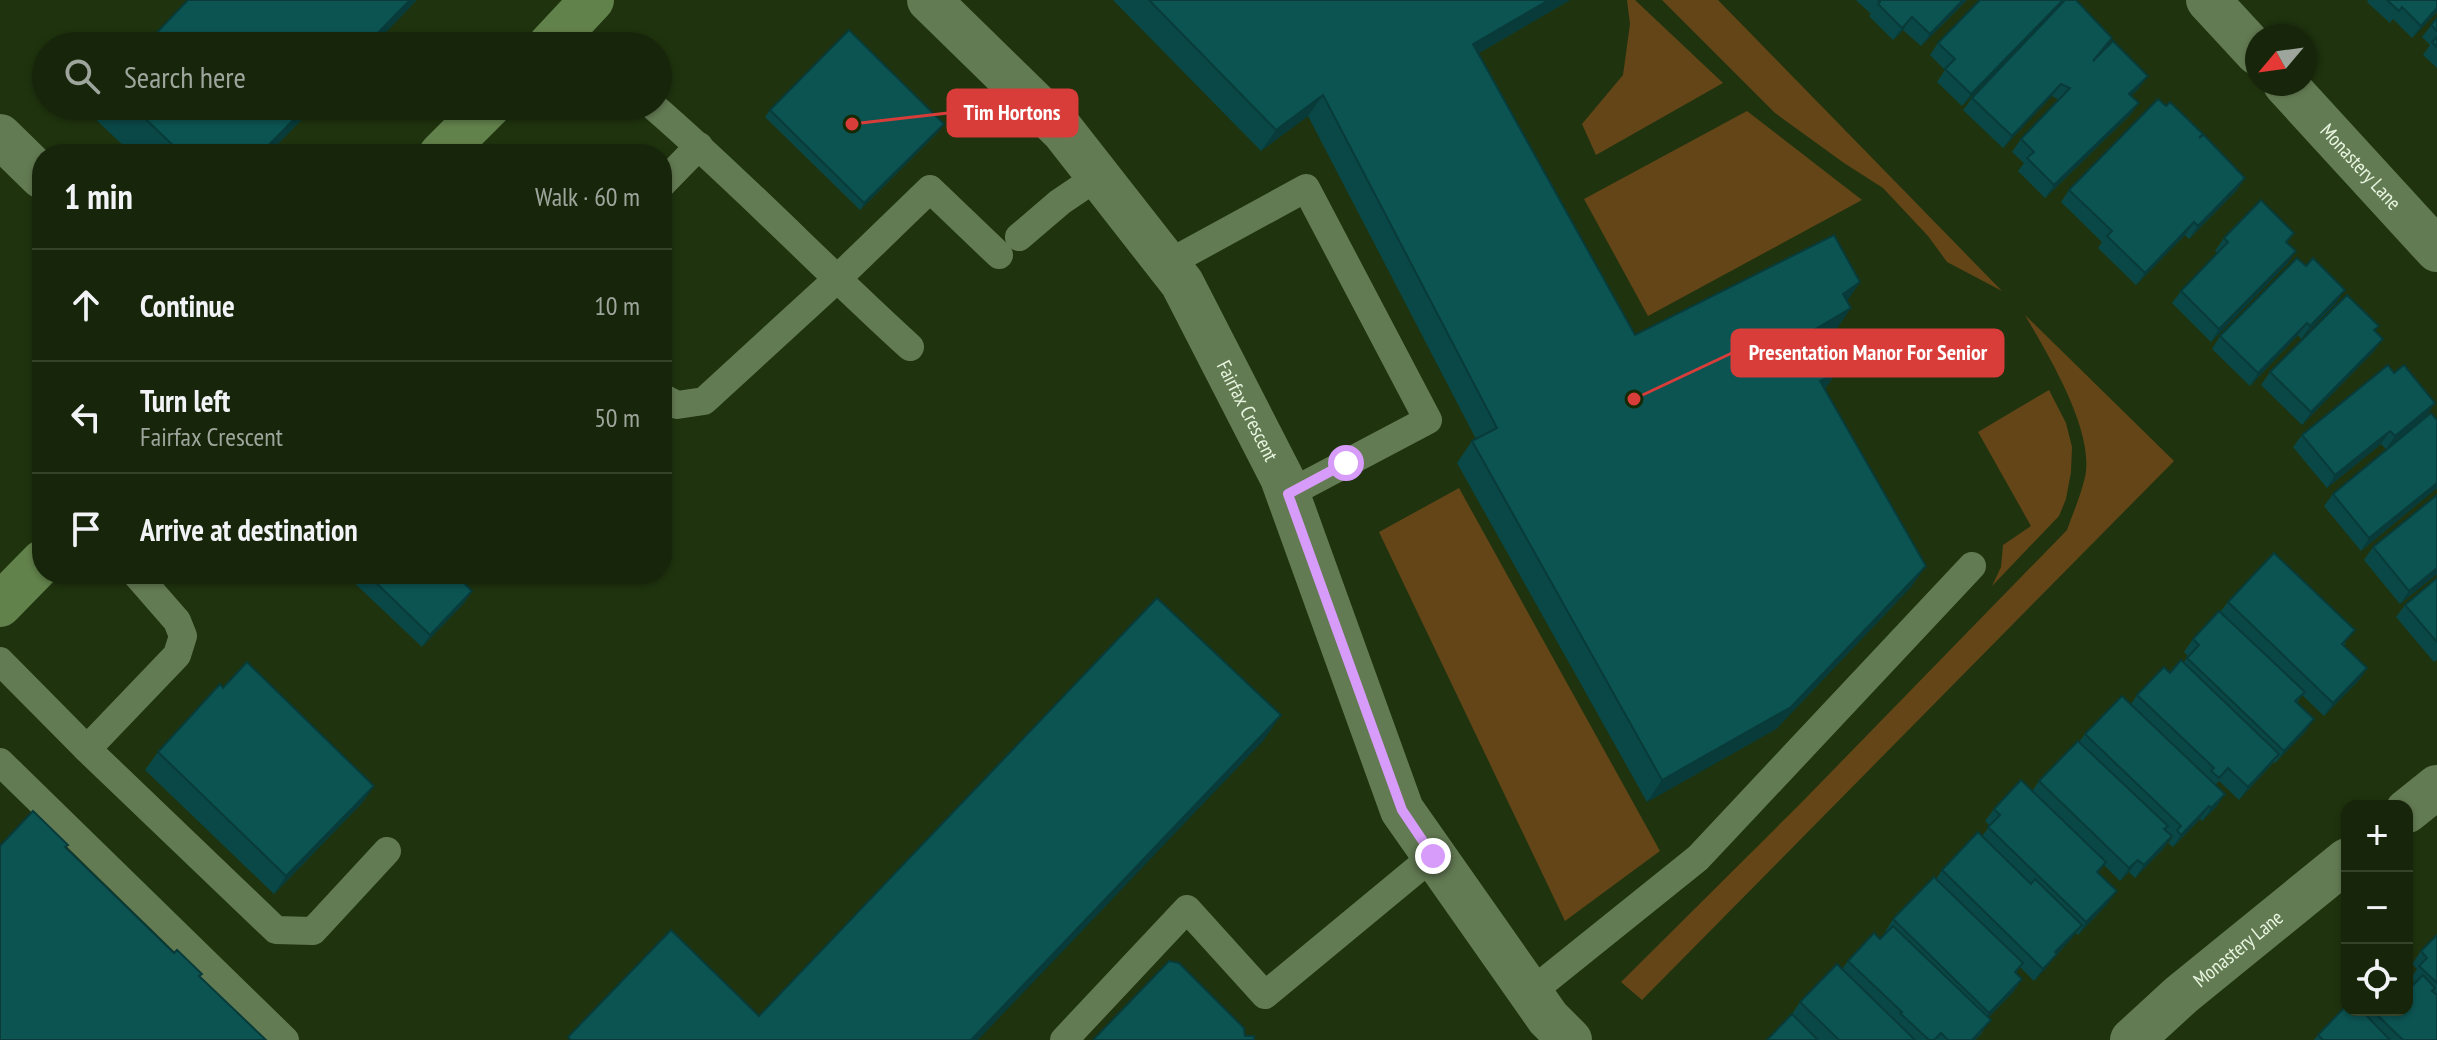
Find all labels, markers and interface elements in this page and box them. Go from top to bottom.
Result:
north arrow [2245,24,2317,96]
search box [32,32,672,120]
icon: search [60,54,104,98]
text: Search here [124,57,246,96]
callout: Tim Hortons [948,90,1077,136]
text: Tim Hortons [964,98,1061,126]
street label: Monastery Lane [2314,118,2407,215]
text: 1 min [64,174,133,218]
text: Walk · 60 m [535,180,640,213]
icon: ahead [64,283,108,327]
text: Continue [140,286,235,325]
text: 10 m [594,289,640,322]
callout: Presentation Manor For Senior [1732,330,2003,376]
text: Presentation Manor For Senior [1749,338,1988,366]
street label: Fairfax Crescent [1211,356,1284,466]
text: Turn left [140,381,230,420]
icon: left [64,395,108,439]
text: 50 m [594,401,640,434]
text: Fairfax Crescent [140,420,283,453]
route start [1328,445,1364,481]
icon: arrive [64,507,108,551]
text: Arrive at destination [140,510,358,549]
map controls [2341,800,2413,1016]
button: + [2341,800,2413,872]
route end [1415,838,1451,874]
button: − [2341,872,2413,944]
street label: Monastery Lane [2188,904,2288,993]
button: locate [2341,944,2413,1016]

